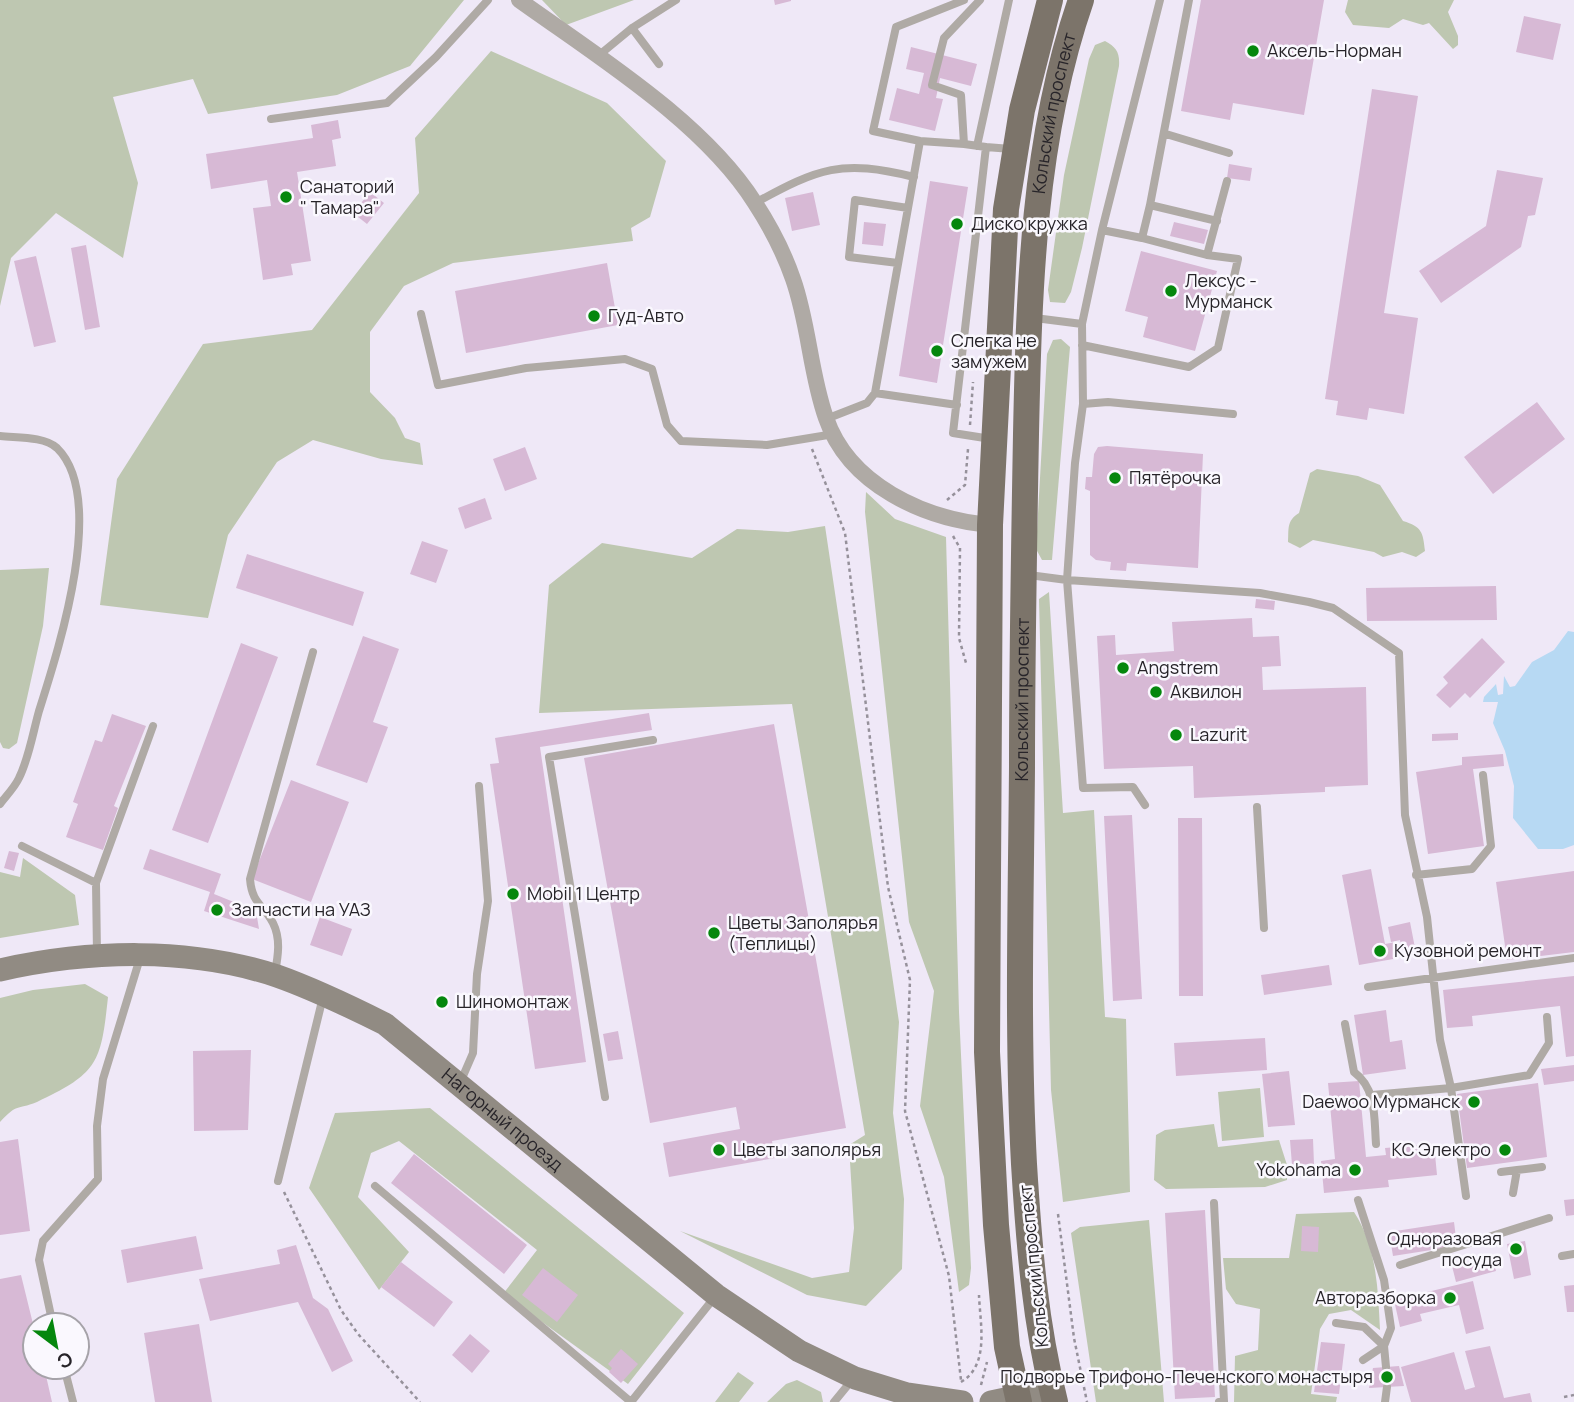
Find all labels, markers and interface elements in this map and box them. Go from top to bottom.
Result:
street label: Кольский проспект [1026,30,1081,195]
place label: Аксель-Норман [1267,38,1402,62]
marker: Аксель-Норман [1245,43,1261,59]
place label: Санаторий " Тамара" [300,174,394,219]
marker: Санаторий " Тамара" [278,189,294,205]
place label: Диско кружка [971,211,1088,235]
marker: Диско кружка [949,216,965,232]
place label: Лексус - Мурманск [1185,268,1273,313]
marker: Лексус - Мурманск [1163,283,1179,299]
place label: Гуд-Авто [608,303,684,327]
marker: Гуд-Авто [586,308,602,324]
place label: Слегка не замужем [951,328,1037,373]
marker: Слегка не замужем [929,343,945,359]
place label: Пятёрочка [1129,465,1221,489]
marker: Пятёрочка [1107,470,1123,486]
street label: Кольский проспект [1009,617,1034,782]
place label: Angstrem [1137,655,1218,679]
marker: Angstrem [1115,660,1131,676]
place label: Аквилон [1170,679,1242,703]
marker: Аквилон [1148,684,1164,700]
place label: Lazurit [1190,722,1247,746]
marker: Lazurit [1168,727,1184,743]
place label: Mobil 1 Центр [527,881,640,905]
marker: Mobil 1 Центр [505,886,521,902]
place label: Запчасти на УАЗ [231,897,371,921]
marker: Запчасти на УАЗ [209,902,225,918]
place label: Цветы Заполярья (Теплицы) [728,910,878,955]
marker: Цветы Заполярья (Теплицы) [706,925,722,941]
place label: Кузовной ремонт [1394,938,1542,962]
marker: Кузовной ремонт [1372,943,1388,959]
place label: Шиномонтаж [456,989,569,1013]
marker: Шиномонтаж [434,994,450,1010]
street label: Нагорный проезд [437,1062,569,1176]
place label: Daewoo Мурманск [1302,1089,1461,1113]
marker: Daewoo Мурманск [1466,1094,1482,1110]
place label: Цветы заполярья [733,1137,881,1161]
place label: КС Электро [1392,1137,1491,1161]
marker: Цветы заполярья [711,1142,727,1158]
marker: КС Электро [1497,1142,1513,1158]
place label: Yokohama [1256,1157,1341,1181]
marker: Yokohama [1347,1162,1363,1178]
street label: Кольский проспект [1013,1183,1054,1349]
place label: Одноразовая посуда [1387,1226,1502,1271]
marker: Одноразовая посуда [1508,1241,1524,1257]
place label: Авторазборка [1315,1285,1436,1309]
marker: Авторазборка [1442,1290,1458,1306]
north arrow [21,1311,91,1381]
text: С [52,1346,78,1375]
place label: Подворье Трифоно-Печенского монастыря [1000,1364,1373,1388]
marker: Подворье Трифоно-Печенского монастыря [1379,1369,1395,1385]

